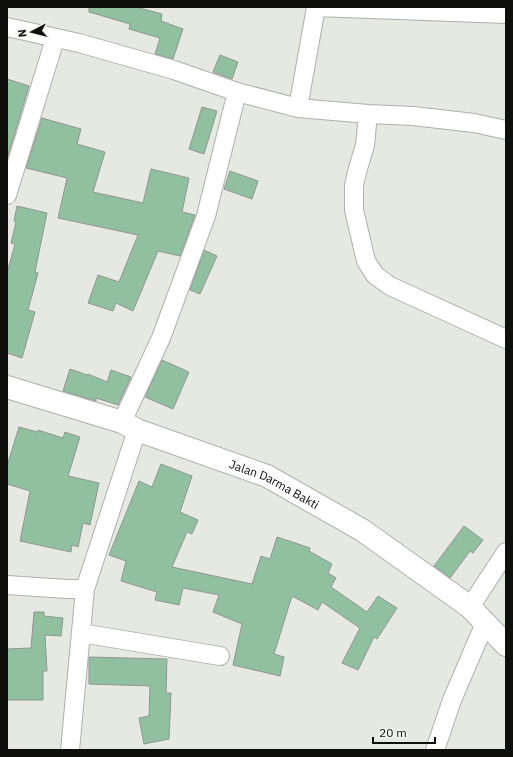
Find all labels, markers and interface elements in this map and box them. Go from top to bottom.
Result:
north arrow [12,12,52,52]
text: N [15,28,30,38]
street label: Jalan Darma Bakti [228,456,322,512]
scale bar [373,719,435,745]
text: 20 m [379,725,407,740]

